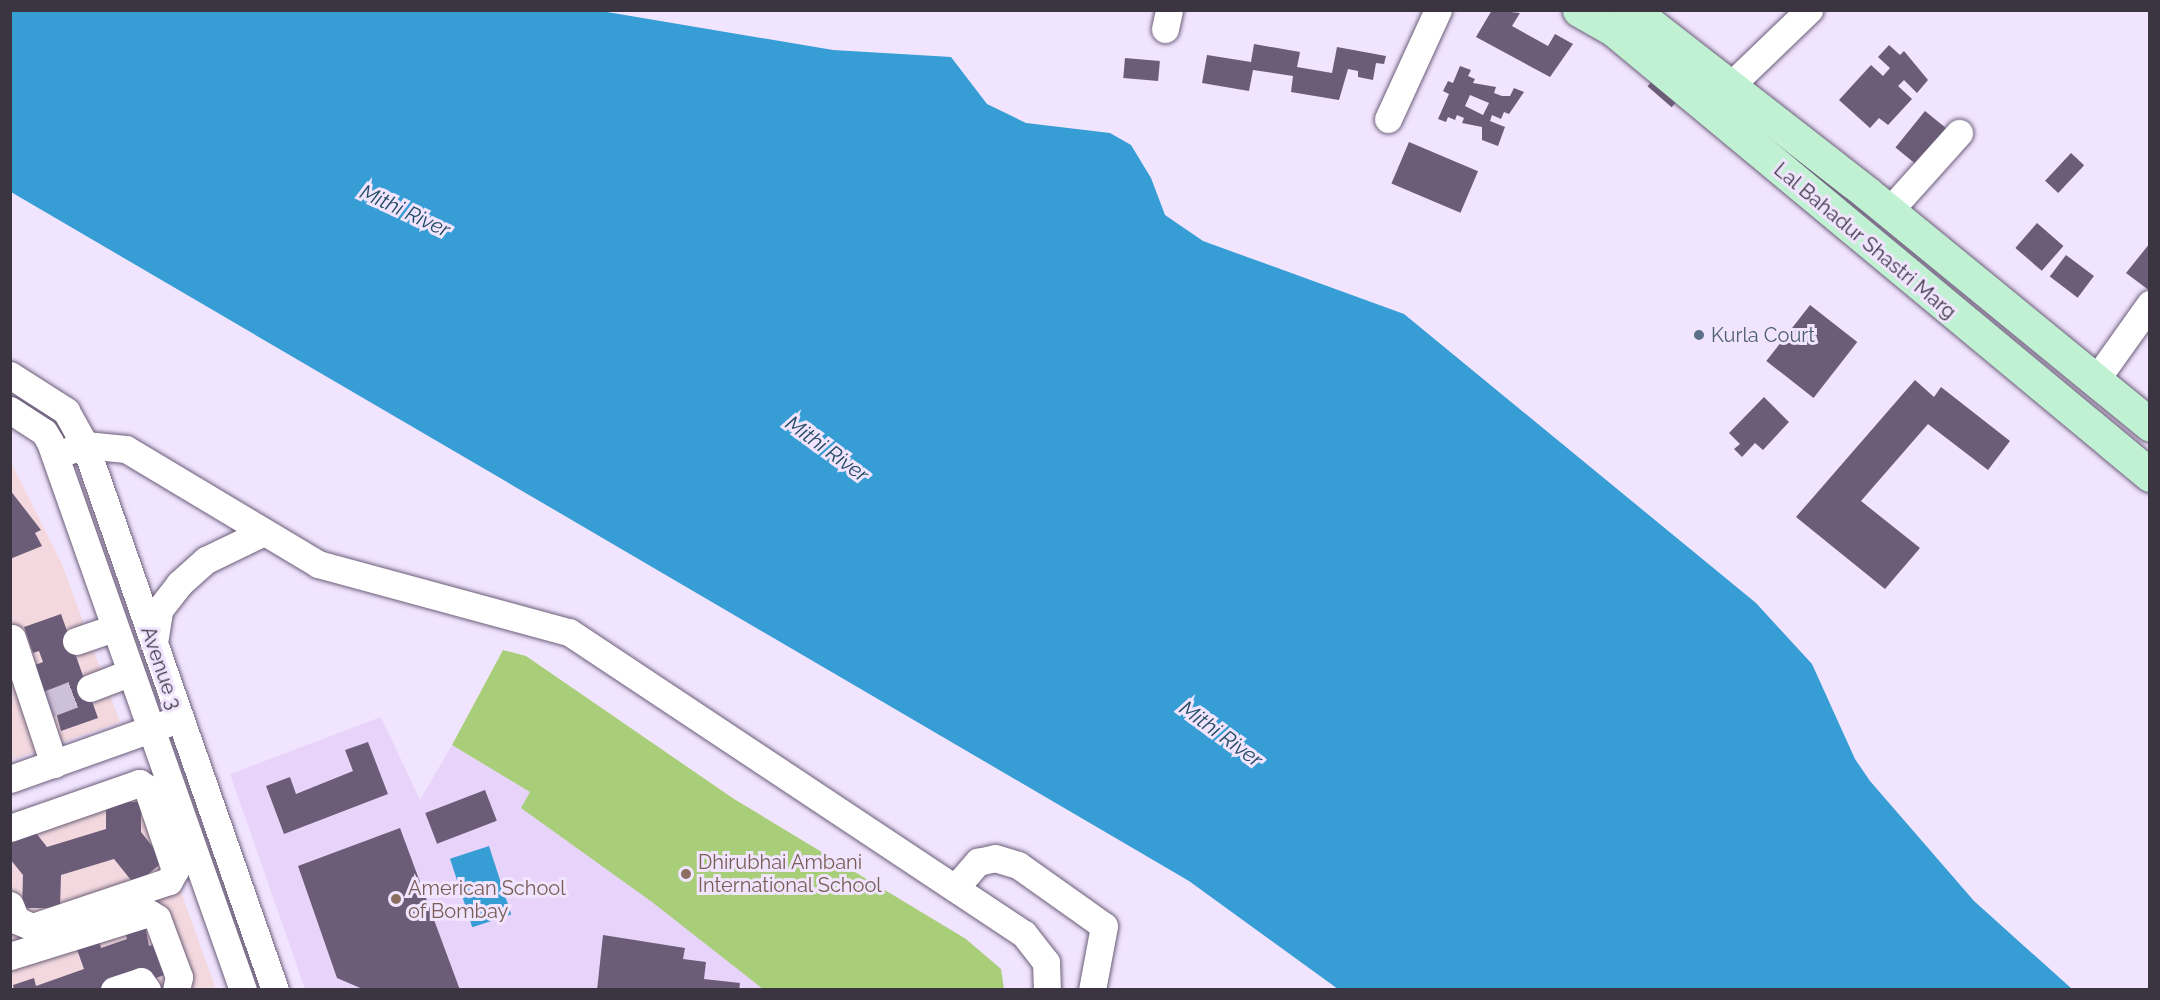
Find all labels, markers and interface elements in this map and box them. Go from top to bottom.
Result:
street label: Lal Bahadur Shastri Marg [1769,157,1961,325]
water label: Mithi River [356,179,454,243]
place label: Kurla Court [1711,323,1815,347]
marker: Kurla Court [1692,328,1706,342]
water label: Mithi River [781,410,873,488]
street label: Avenue 3 [136,623,186,713]
water label: Mithi River [1175,695,1267,773]
place label: Dhirubhai Ambani International School [698,850,882,897]
marker: Dhirubhai Ambani International School [679,867,693,881]
place label: American School of Bombay [408,876,566,923]
marker: American School of Bombay [389,892,403,906]

